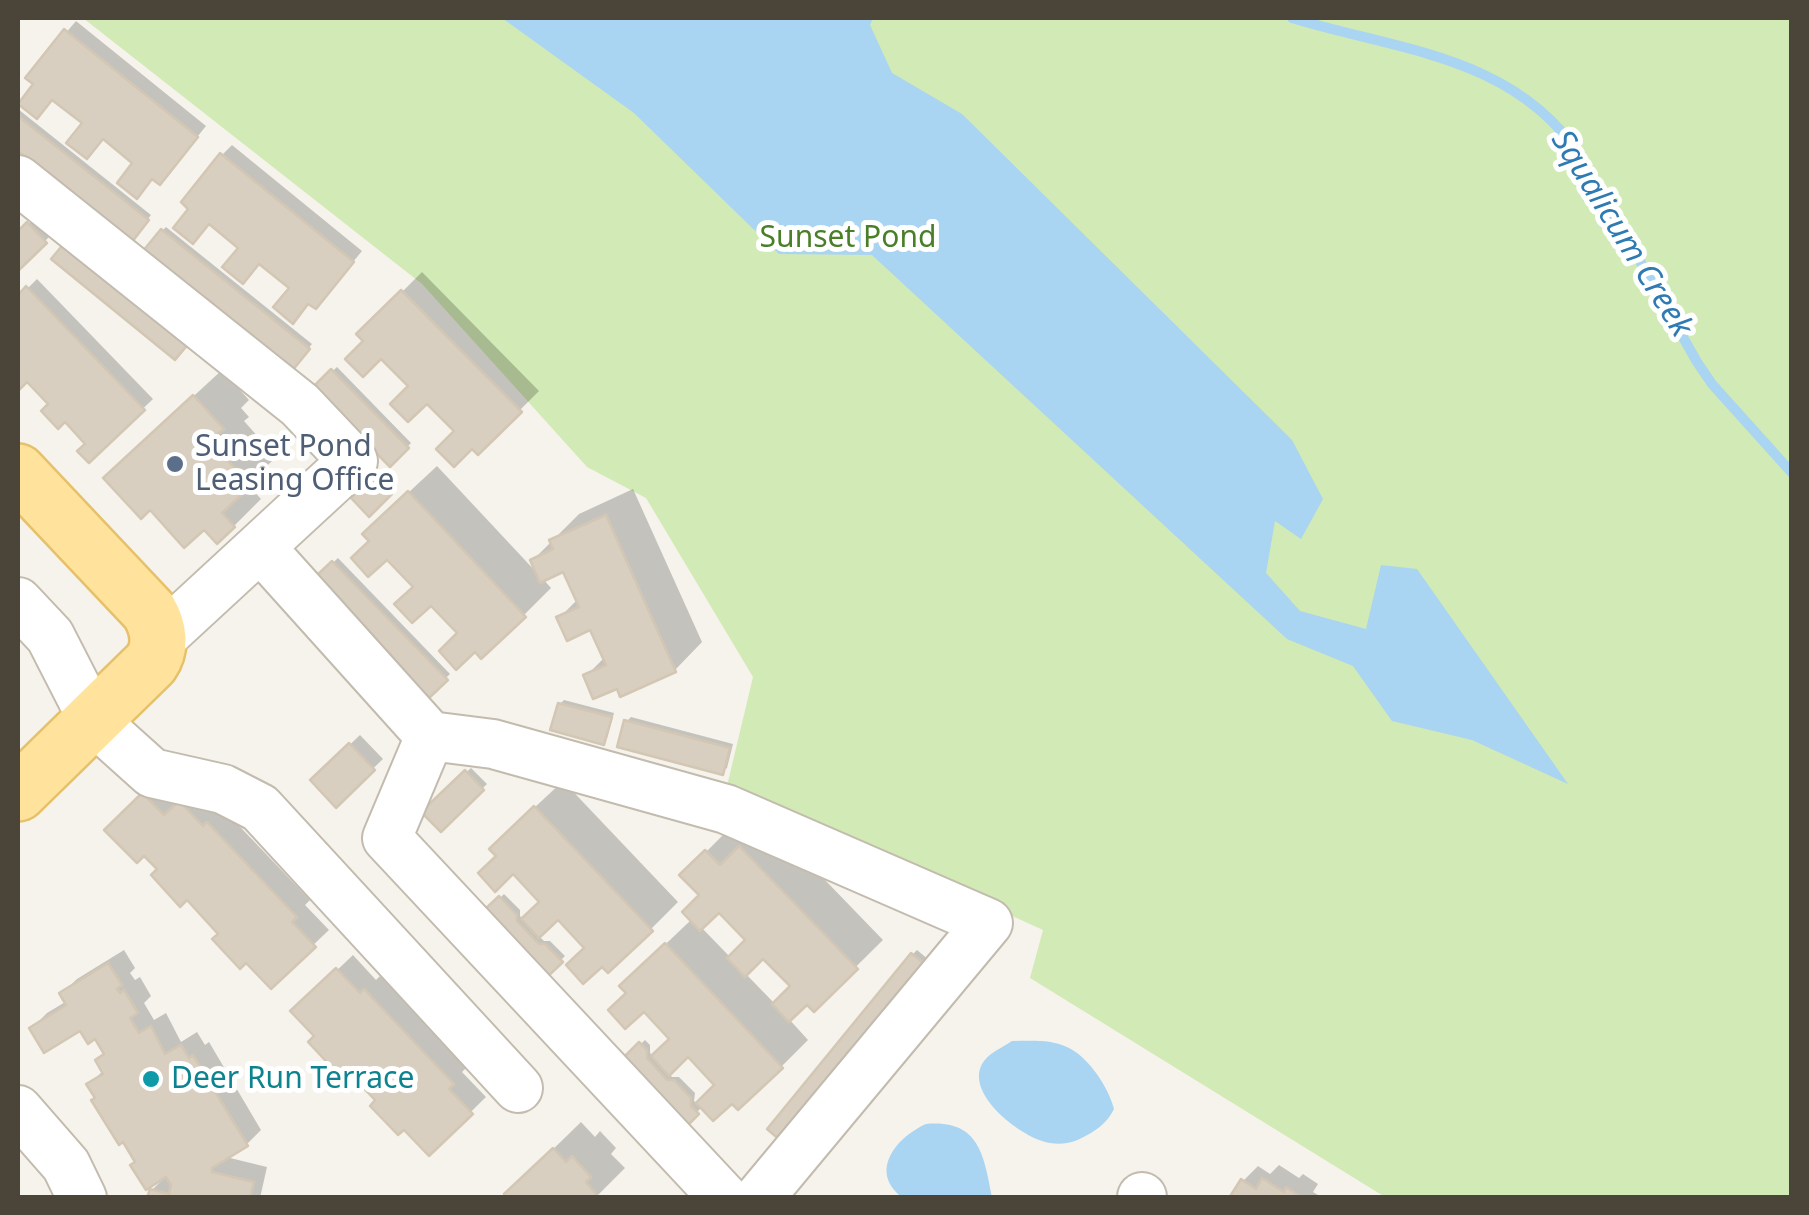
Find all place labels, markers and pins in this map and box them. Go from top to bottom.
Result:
place label: Sunset Pond Leasing Office [195,429,394,500]
marker: Sunset Pond Leasing Office [164,453,186,475]
place label: Deer Run Terrace [171,1061,414,1097]
marker: Deer Run Terrace [140,1068,162,1090]

